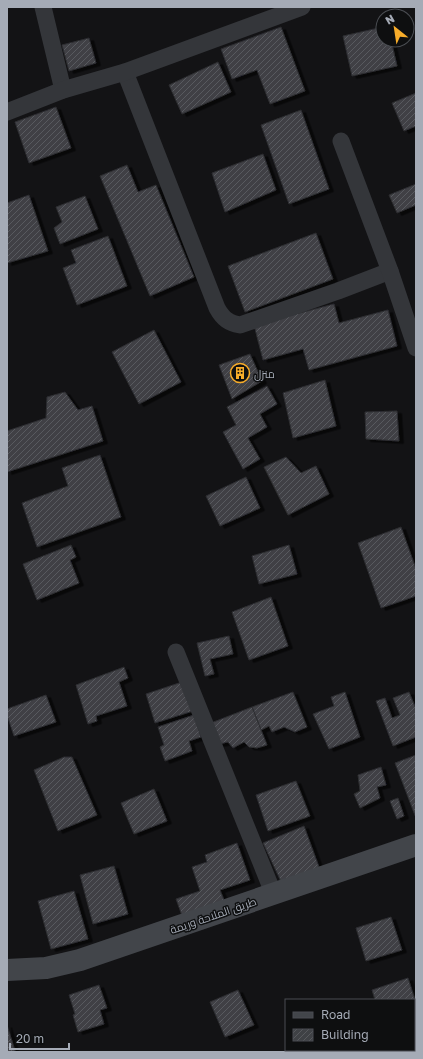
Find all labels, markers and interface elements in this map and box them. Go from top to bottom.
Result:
north arrow [375,8,415,48]
text: N [383,11,397,27]
building icon: منزل [229,362,251,384]
place label: منزل [254,367,275,381]
street label: طريق الملاحة وريمة [168,894,258,937]
legend [285,999,415,1051]
text: Road [321,1007,350,1022]
scale bar [10,1025,69,1051]
text: Building [321,1027,369,1042]
text: 20 m [16,1031,44,1046]

